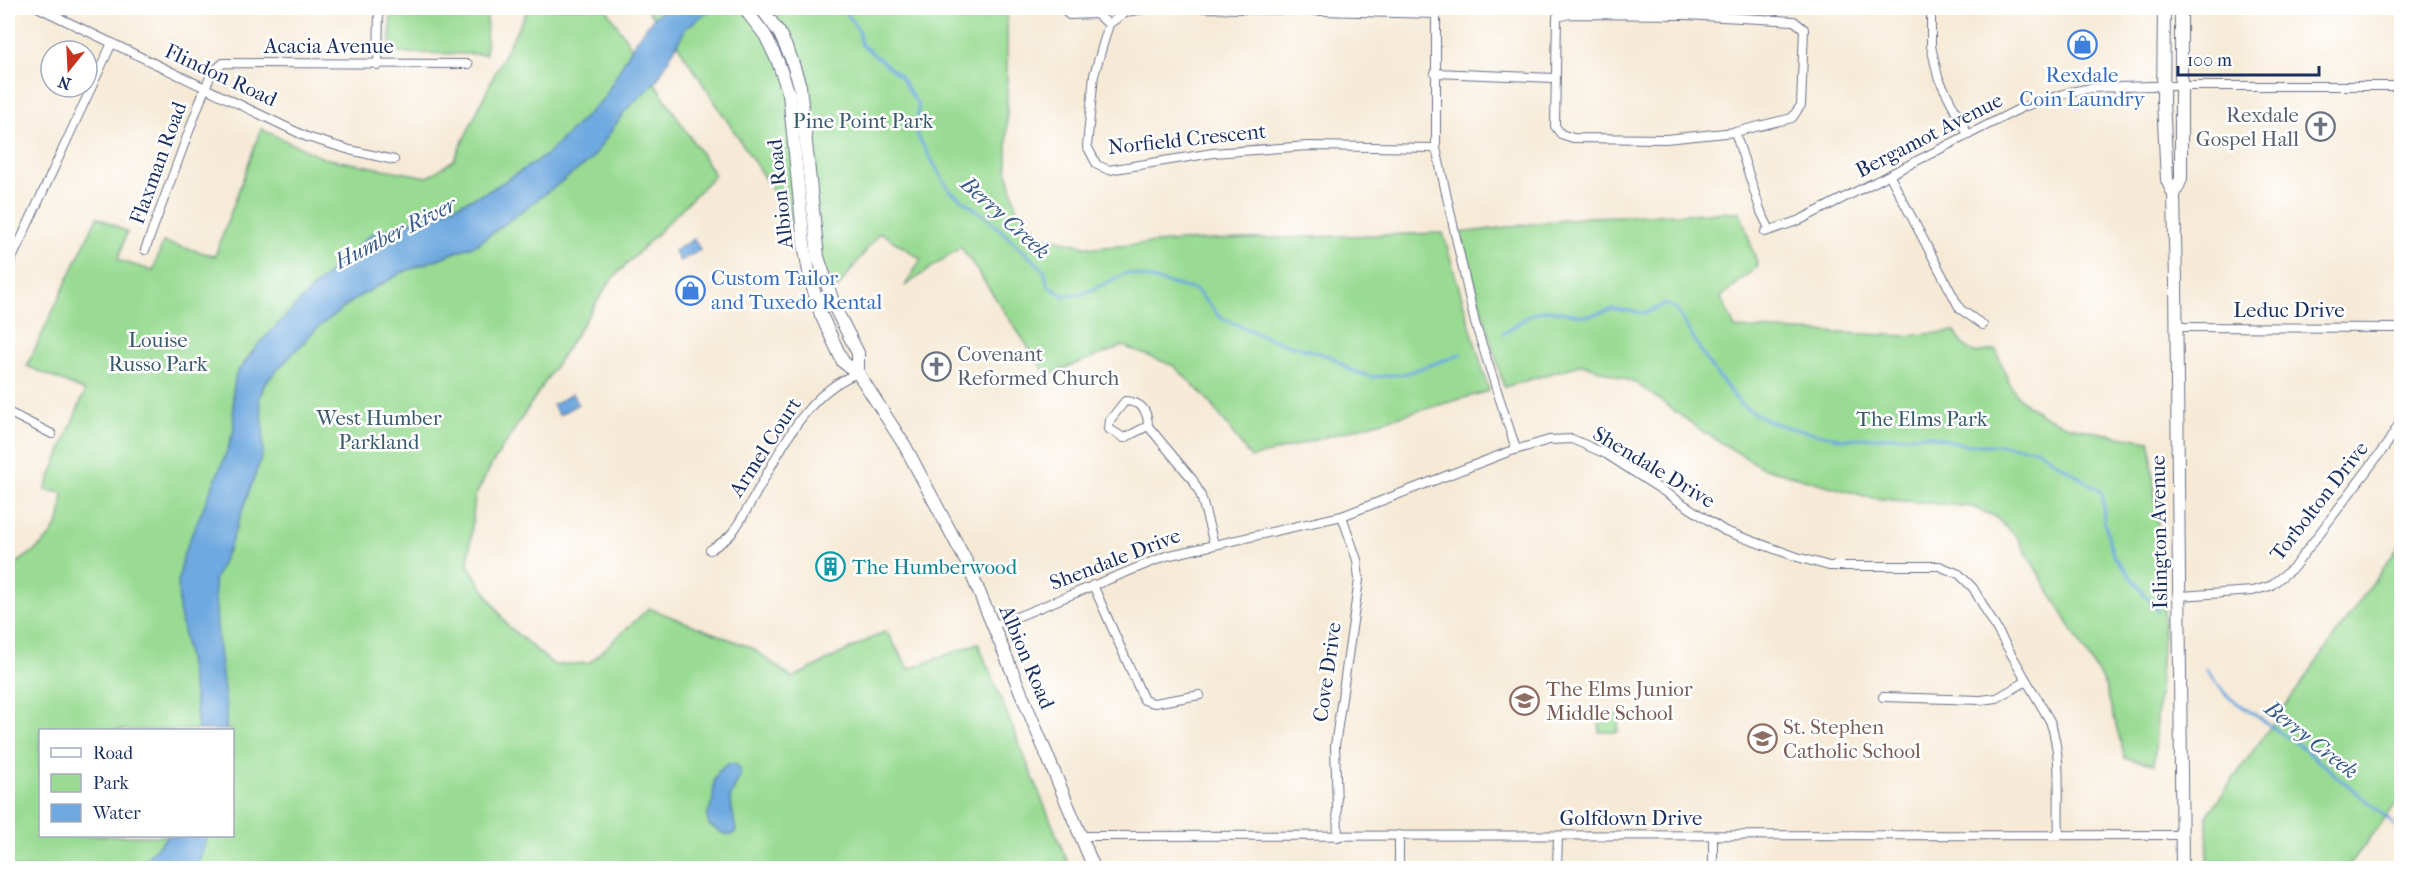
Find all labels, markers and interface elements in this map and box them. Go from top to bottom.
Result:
shop icon: Rexdale Coin Laundry [2066,28,2098,60]
street label: Acacia Avenue [263,34,394,58]
north arrow [39,39,99,99]
street label: Flindon Road [161,39,281,112]
scale bar [2178,39,2319,77]
text: 100 m [2187,50,2232,71]
place label: Rexdale Coin Laundry [2019,63,2146,111]
text: N [55,72,73,94]
street label: Bergamot Avenue [1852,88,2006,182]
street label: Flaxman Road [125,98,191,228]
place label: Rexdale Gospel Hall [2196,103,2299,151]
park label: Pine Point Park [793,109,933,133]
church icon: Rexdale Gospel Hall [2304,111,2336,143]
street label: Norfield Crescent [1107,119,1268,159]
street label: Albion Road [762,137,798,251]
water label: Berry Creek [955,170,1055,265]
water label: Humber River [329,190,462,275]
place label: Custom Tailor and Tuxedo Rental [711,266,882,314]
shop icon: Custom Tailor and Tuxedo Rental [674,274,706,306]
street label: Leduc Drive [2233,298,2345,322]
park label: Louise Russo Park [108,328,208,376]
place label: Covenant Reformed Church [957,342,1120,390]
church icon: Covenant Reformed Church [920,350,952,382]
street label: Armel Court [723,392,806,502]
park label: West Humber Parkland [315,406,442,454]
park label: The Elms Park [1856,407,1988,431]
street label: Shendale Drive [1589,421,1719,513]
street label: Torbolton Drive [2265,437,2373,565]
street label: Islington Avenue [2146,455,2172,609]
street label: Shendale Drive [1046,523,1184,595]
building icon: The Humberwood [815,551,847,583]
place label: The Humberwood [852,555,1018,579]
street label: Albion Road [994,601,1060,713]
street label: Cove Drive [1308,620,1346,724]
place label: The Elms Junior Middle School [1546,677,1693,725]
school or university icon: The Elms Junior Middle School [1509,685,1541,717]
water label: Berry Creek [2259,695,2363,784]
place label: St. Stephen Catholic School [1783,715,1921,763]
school or university icon: St. Stephen Catholic School [1746,723,1778,755]
legend [39,729,234,837]
text: Road [93,743,133,764]
text: Park [93,773,130,794]
text: Water [92,803,141,824]
street label: Golfdown Drive [1560,806,1702,830]

